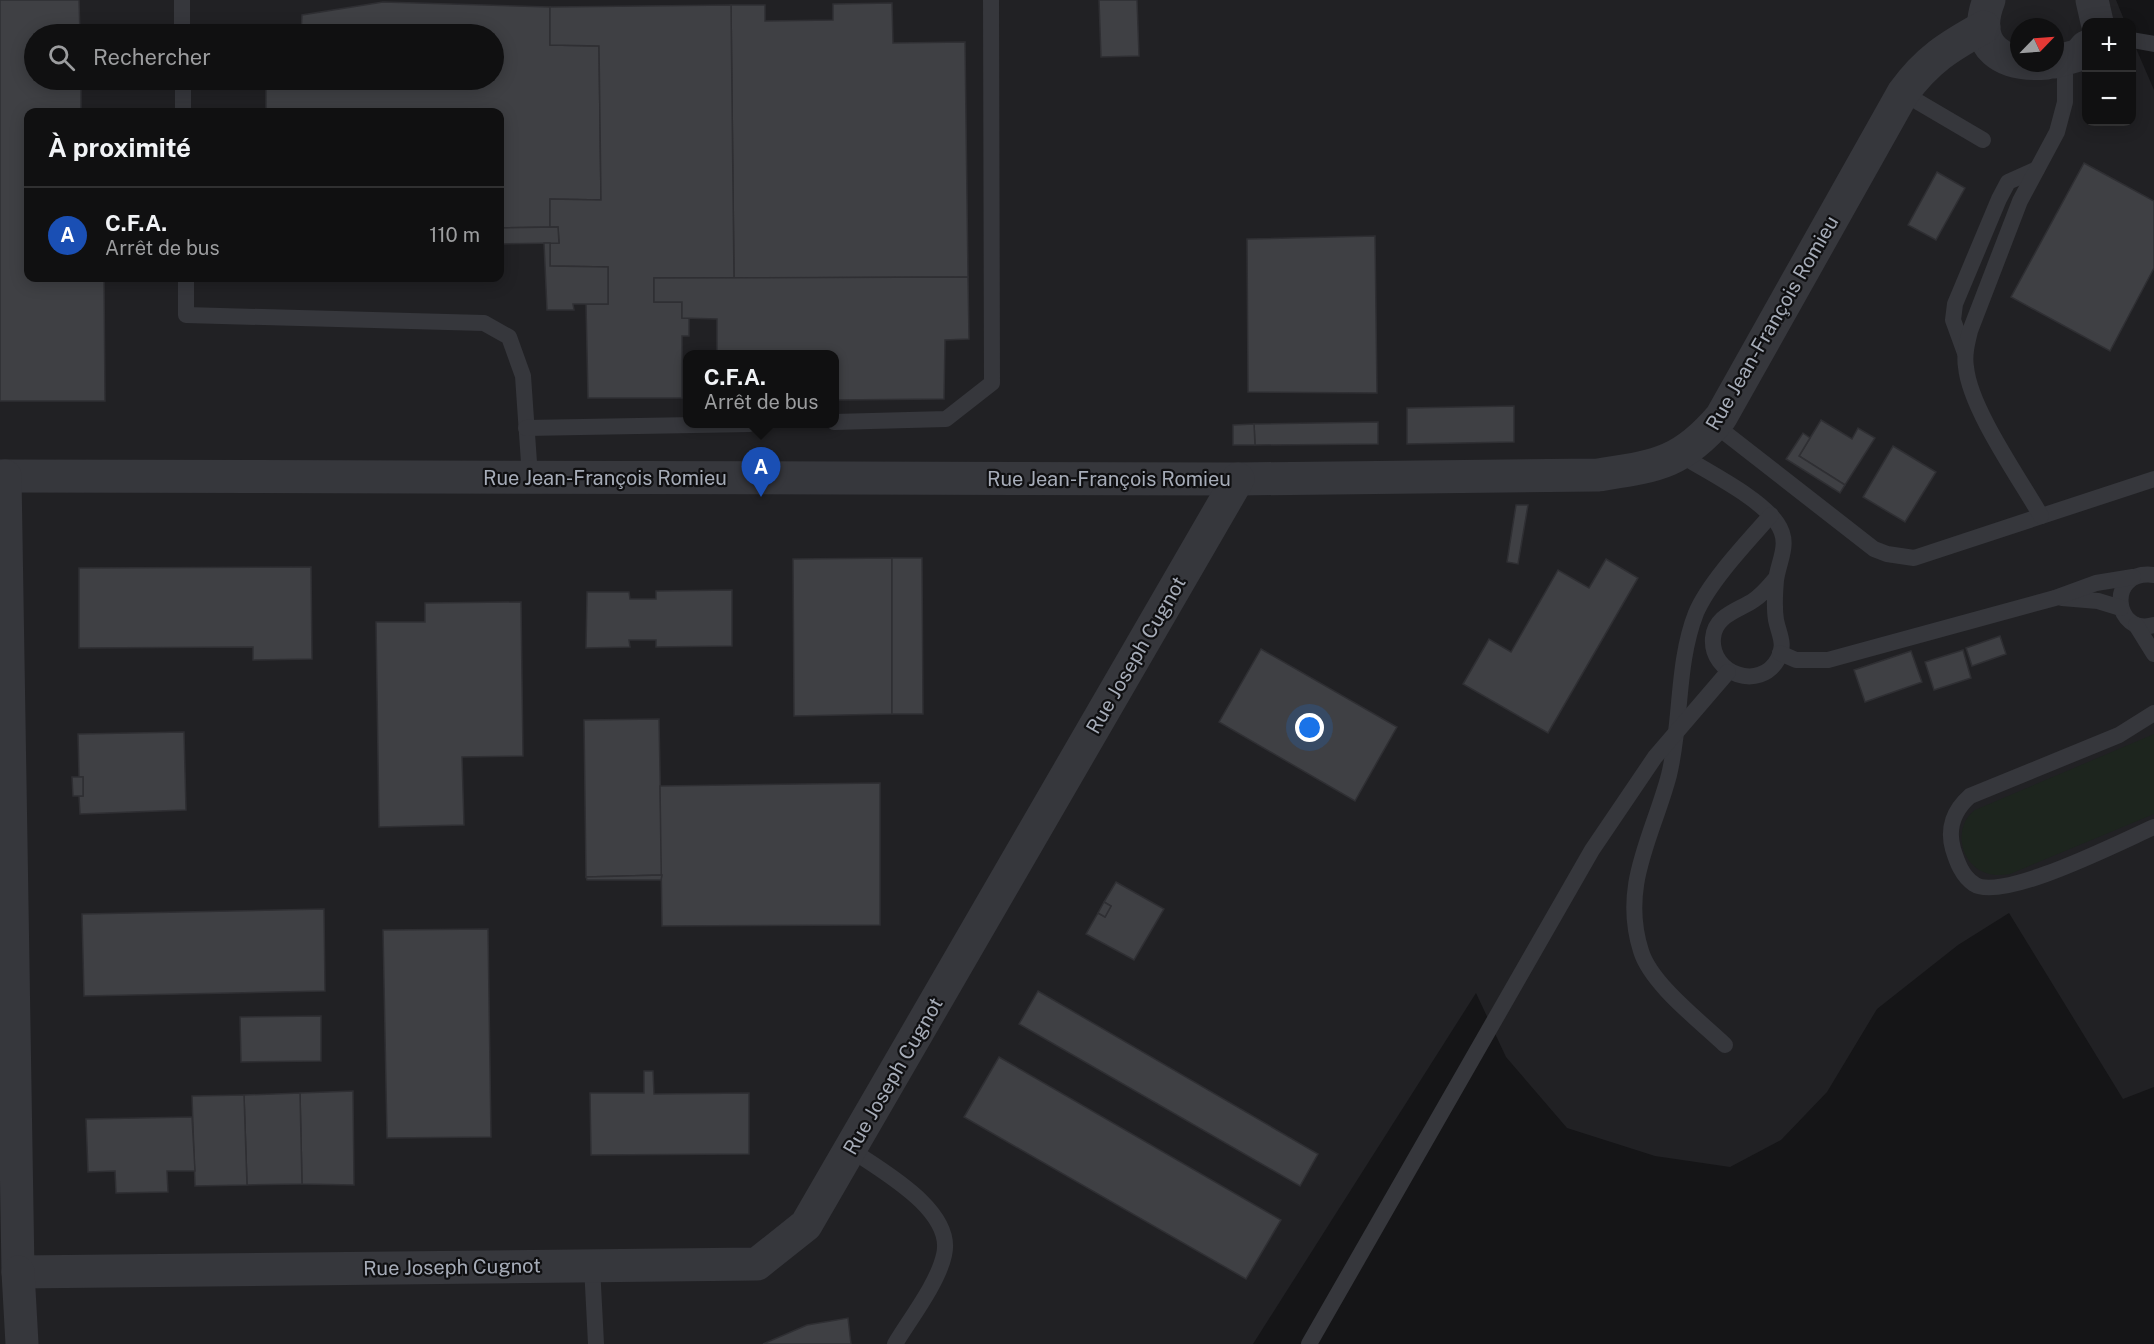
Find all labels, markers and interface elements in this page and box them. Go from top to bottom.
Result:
north arrow [2010,18,2064,72]
map controls [2082,18,2136,126]
button: + [2082,18,2136,72]
search box [24,24,504,90]
icon: search [45,41,78,74]
text: Rechercher [93,44,211,70]
button: − [2082,72,2136,126]
text: À proximité [48,132,191,163]
text: C.F.A. [105,210,167,236]
street label: Rue Jean-François Romieu [1701,211,1843,435]
text: A [60,223,75,247]
text: 110 m [429,223,480,247]
text: Arrêt de bus [105,236,220,260]
popup [683,350,839,428]
text: C.F.A. [704,364,766,390]
text: Arrêt de bus [704,390,818,414]
pin: A [742,448,780,497]
street label: Rue Jean-François Romieu [483,466,727,490]
street label: Rue Jean-François Romieu [987,467,1231,491]
street label: Rue Joseph Cugnot [1081,572,1191,738]
your location [1295,713,1324,742]
street label: Rue Joseph Cugnot [838,993,948,1159]
street label: Rue Joseph Cugnot [363,1253,541,1281]

